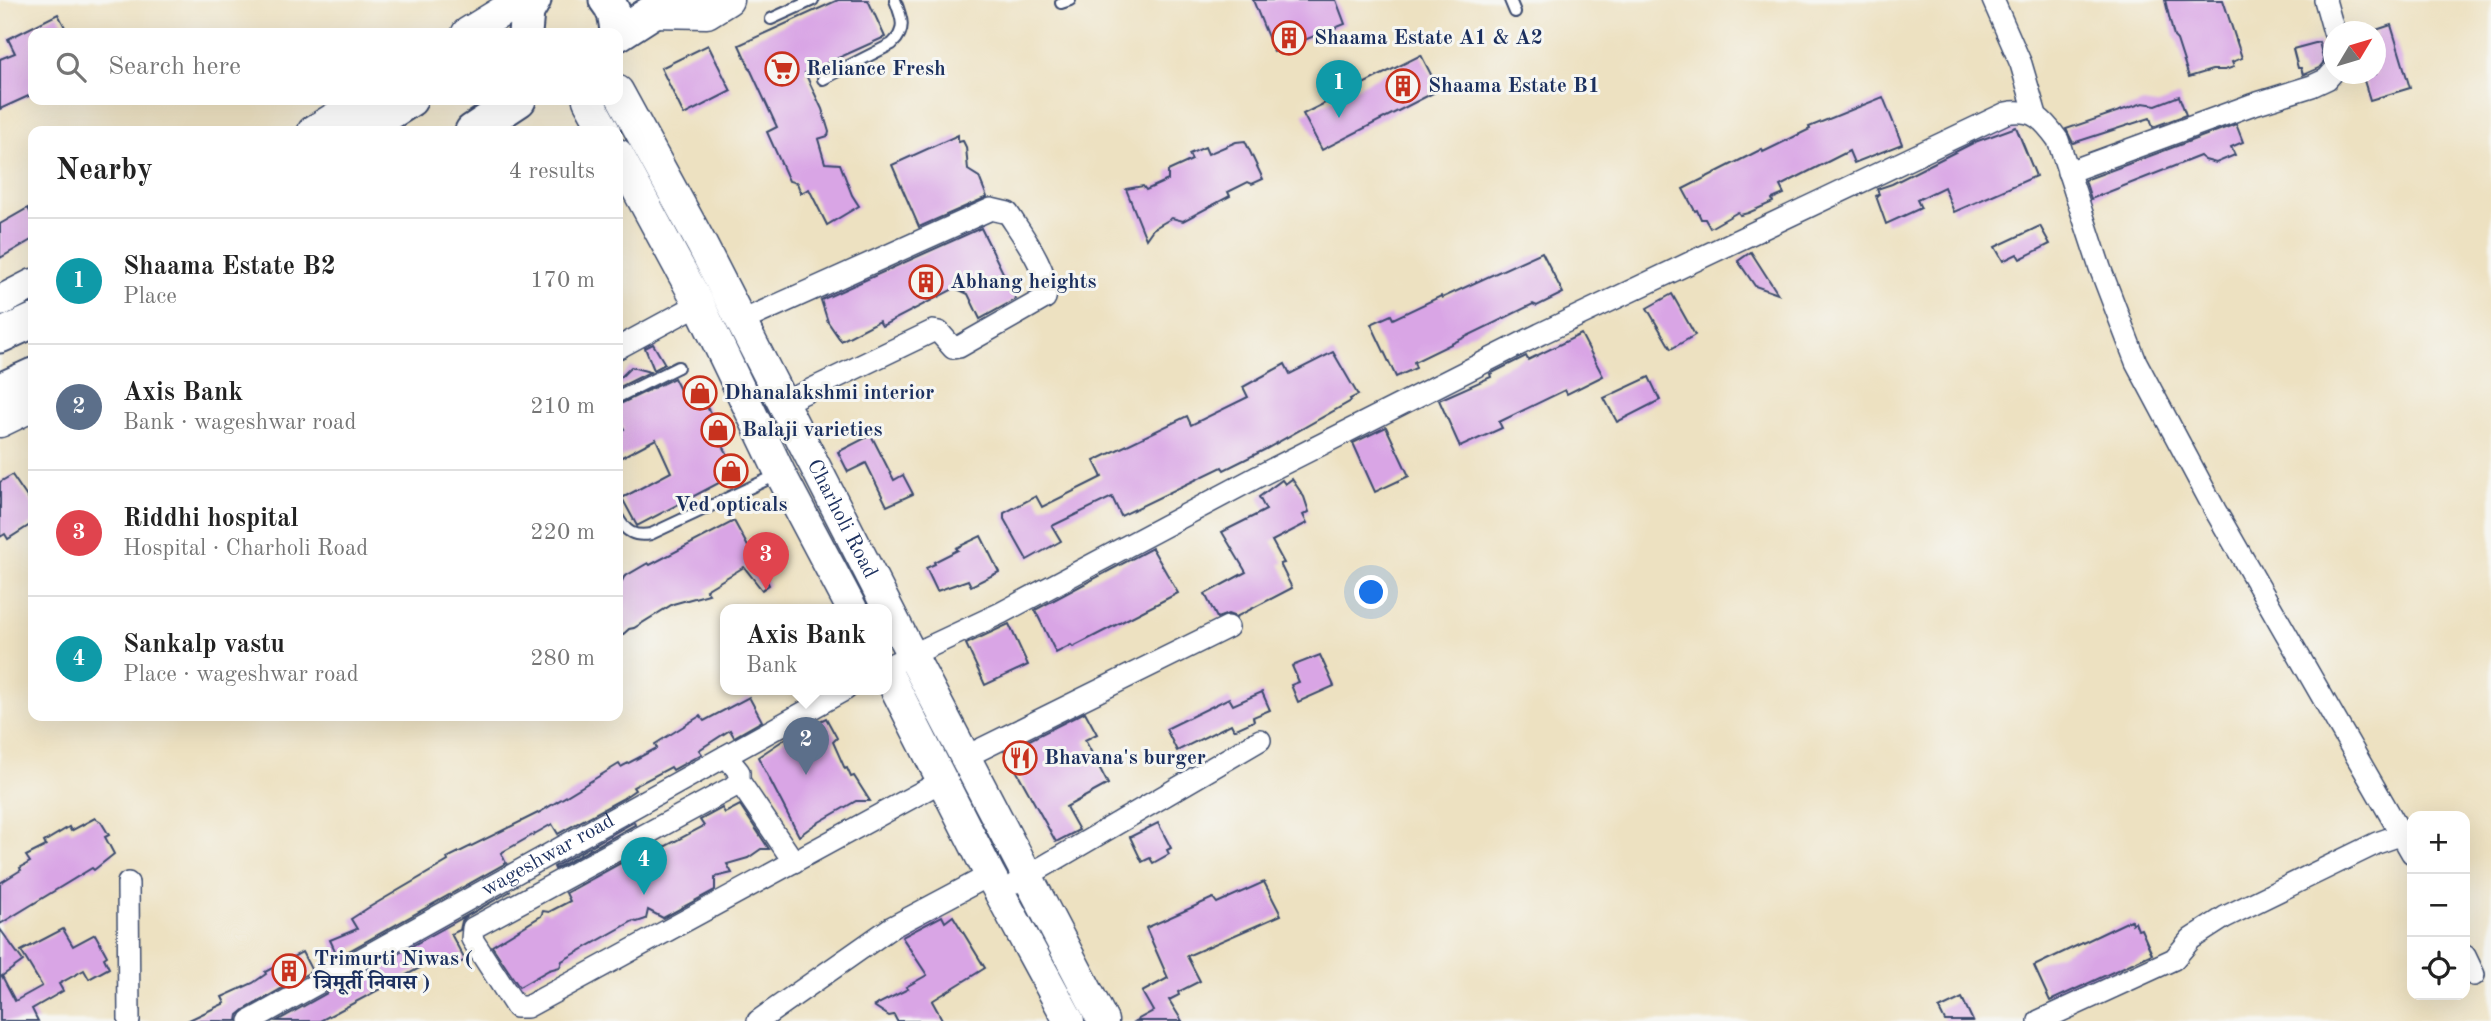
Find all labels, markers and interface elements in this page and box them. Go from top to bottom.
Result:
building icon: Shaama Estate A1 & A2 [1270,19,1308,57]
north arrow [2323,21,2386,84]
search box [28,28,623,105]
place label: Shaama Estate A1 & A2 [1314,28,1543,49]
icon: search [52,48,90,86]
supermarket icon: Reliance Fresh [763,50,801,88]
text: Search here [108,54,241,80]
place label: Reliance Fresh [806,59,946,80]
pin: 1 [1316,60,1362,118]
building icon: Shaama Estate B1 [1384,67,1422,105]
place label: Shaama Estate B1 [1428,76,1600,97]
text: Nearby [56,156,153,186]
text: 4 results [509,160,595,183]
text: Shaama Estate B2 [123,254,336,280]
building icon: Abhang heights [907,263,945,301]
text: 1 [72,269,86,292]
text: 170 m [530,269,595,292]
place label: Abhang heights [950,272,1097,293]
text: Place [123,285,177,308]
shop icon: Dhanalakshmi interior [681,374,719,412]
text: Axis Bank [123,380,243,406]
place label: Dhanalakshmi interior [724,383,934,404]
text: 2 [72,395,86,418]
text: 210 m [530,395,595,418]
text: Bank · wageshwar road [123,411,356,434]
shop icon: Balaji varieties [699,411,737,449]
place label: Balaji varieties [742,420,883,441]
shop icon: Ved opticals [712,452,750,490]
street label: Charholi Road [803,456,881,582]
place label: Ved opticals [674,495,788,516]
text: Riddhi hospital [123,506,299,532]
text: 3 [72,521,86,544]
text: 220 m [530,521,595,544]
pin: 3 [743,532,789,590]
text: Hospital · Charholi Road [123,537,368,560]
your location [1354,575,1388,609]
popup [720,604,892,695]
text: Axis Bank [746,623,866,649]
text: Sankalp vastu [123,632,285,658]
text: 4 [72,647,86,670]
text: 280 m [530,647,595,670]
text: Bank [746,654,798,677]
text: Place · wageshwar road [123,663,359,686]
pin: 2 [783,717,829,775]
restaurant icon: Bhavana's burger [1001,739,1039,777]
place label: Bhavana's burger [1044,748,1206,769]
street label: wageshwar road [478,810,618,900]
map controls [2407,811,2470,1000]
button: + [2407,811,2470,874]
pin: 4 [621,837,667,895]
button: − [2407,874,2470,937]
button: locate [2407,937,2470,1000]
place label: Trimurti Niwas ( त्रिमूर्ती निवास ) [312,949,473,994]
building icon: Trimurti Niwas ( त्रिमूर्ती निवास ) [270,952,308,990]

